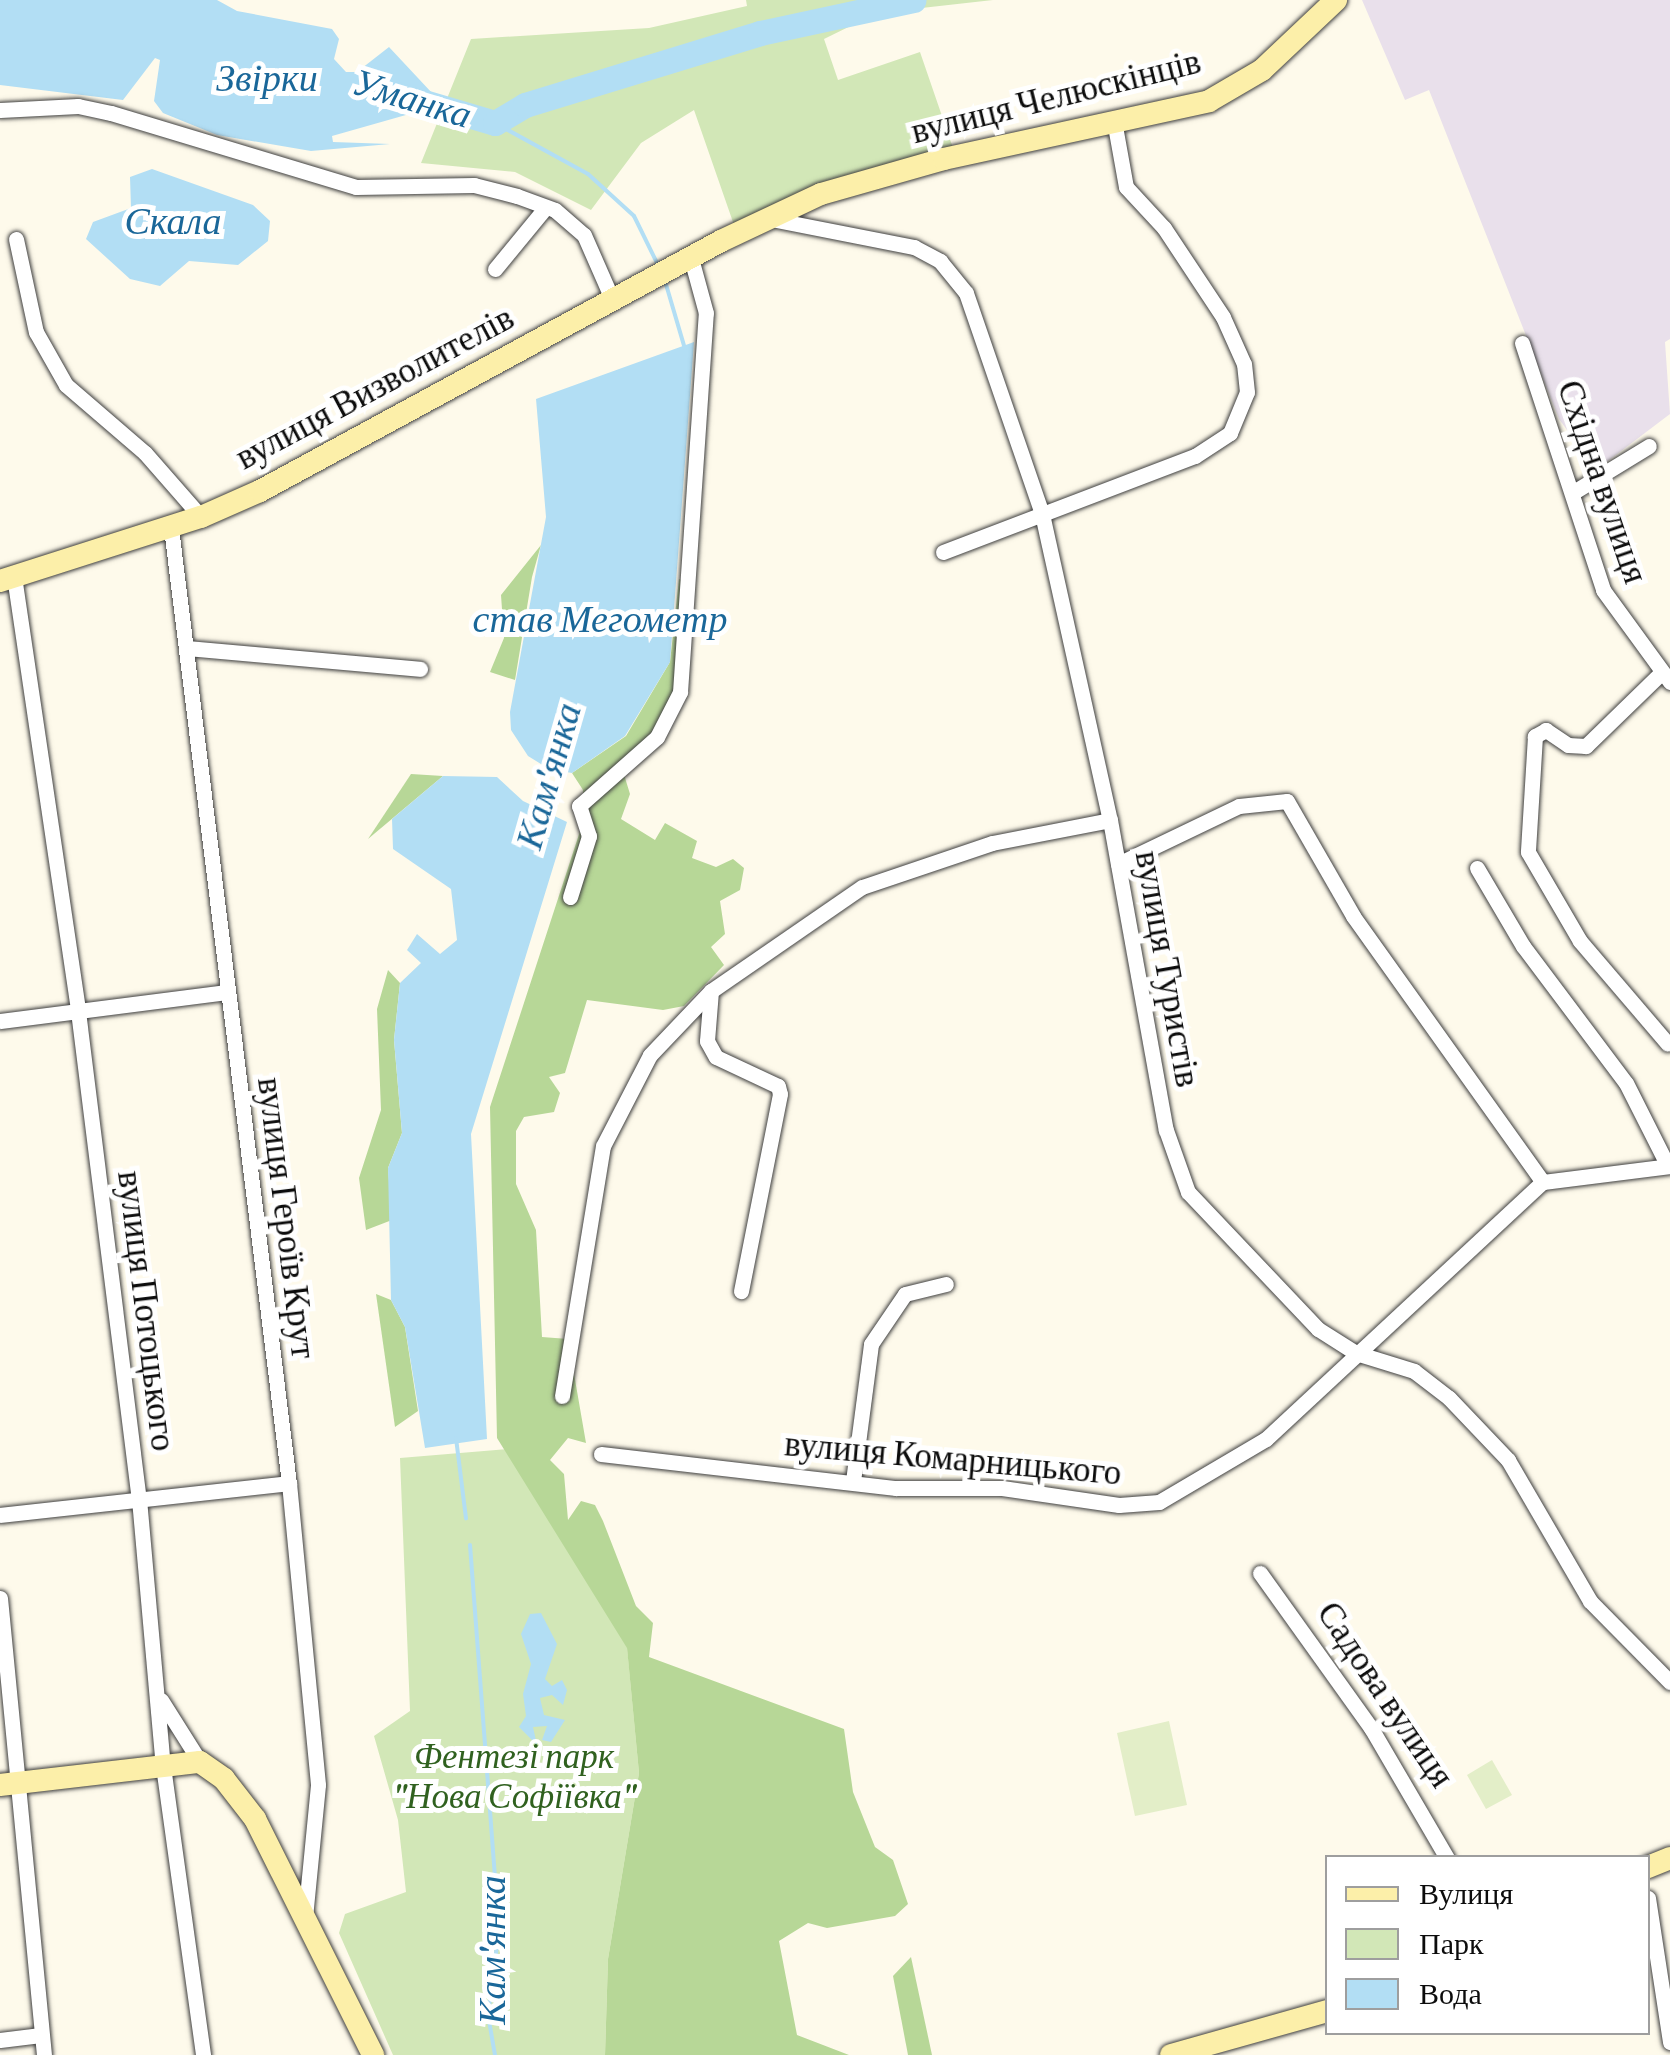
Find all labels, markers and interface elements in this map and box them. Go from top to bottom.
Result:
street label: вулиця Челюскінців [907,41,1205,153]
water label: Звірки [216,56,318,102]
water label: Уманка [347,59,477,139]
water label: Скала [124,199,222,245]
street label: вулиця Визволителів [229,297,521,479]
street label: Східна вулиця [1548,375,1656,589]
water label: став Мегометр [473,597,727,643]
water label: Кам'янка [506,698,592,854]
street label: вулиця Туристів [1126,848,1208,1090]
street label: вулиця Героїв Крут [248,1075,324,1361]
street label: вулиця Потоцького [108,1169,184,1453]
street label: вулиця Комарницького [783,1423,1123,1495]
street label: Садова вулиця [1308,1594,1462,1796]
park label: Фентезі парк "Нова Софіївка" [392,1736,636,1818]
legend [1325,1855,1650,2035]
water label: Кам'янка [470,1875,516,2025]
text: Вулиця [1419,1877,1513,1910]
text: Парк [1419,1927,1484,1960]
text: Вода [1419,1977,1482,2010]

